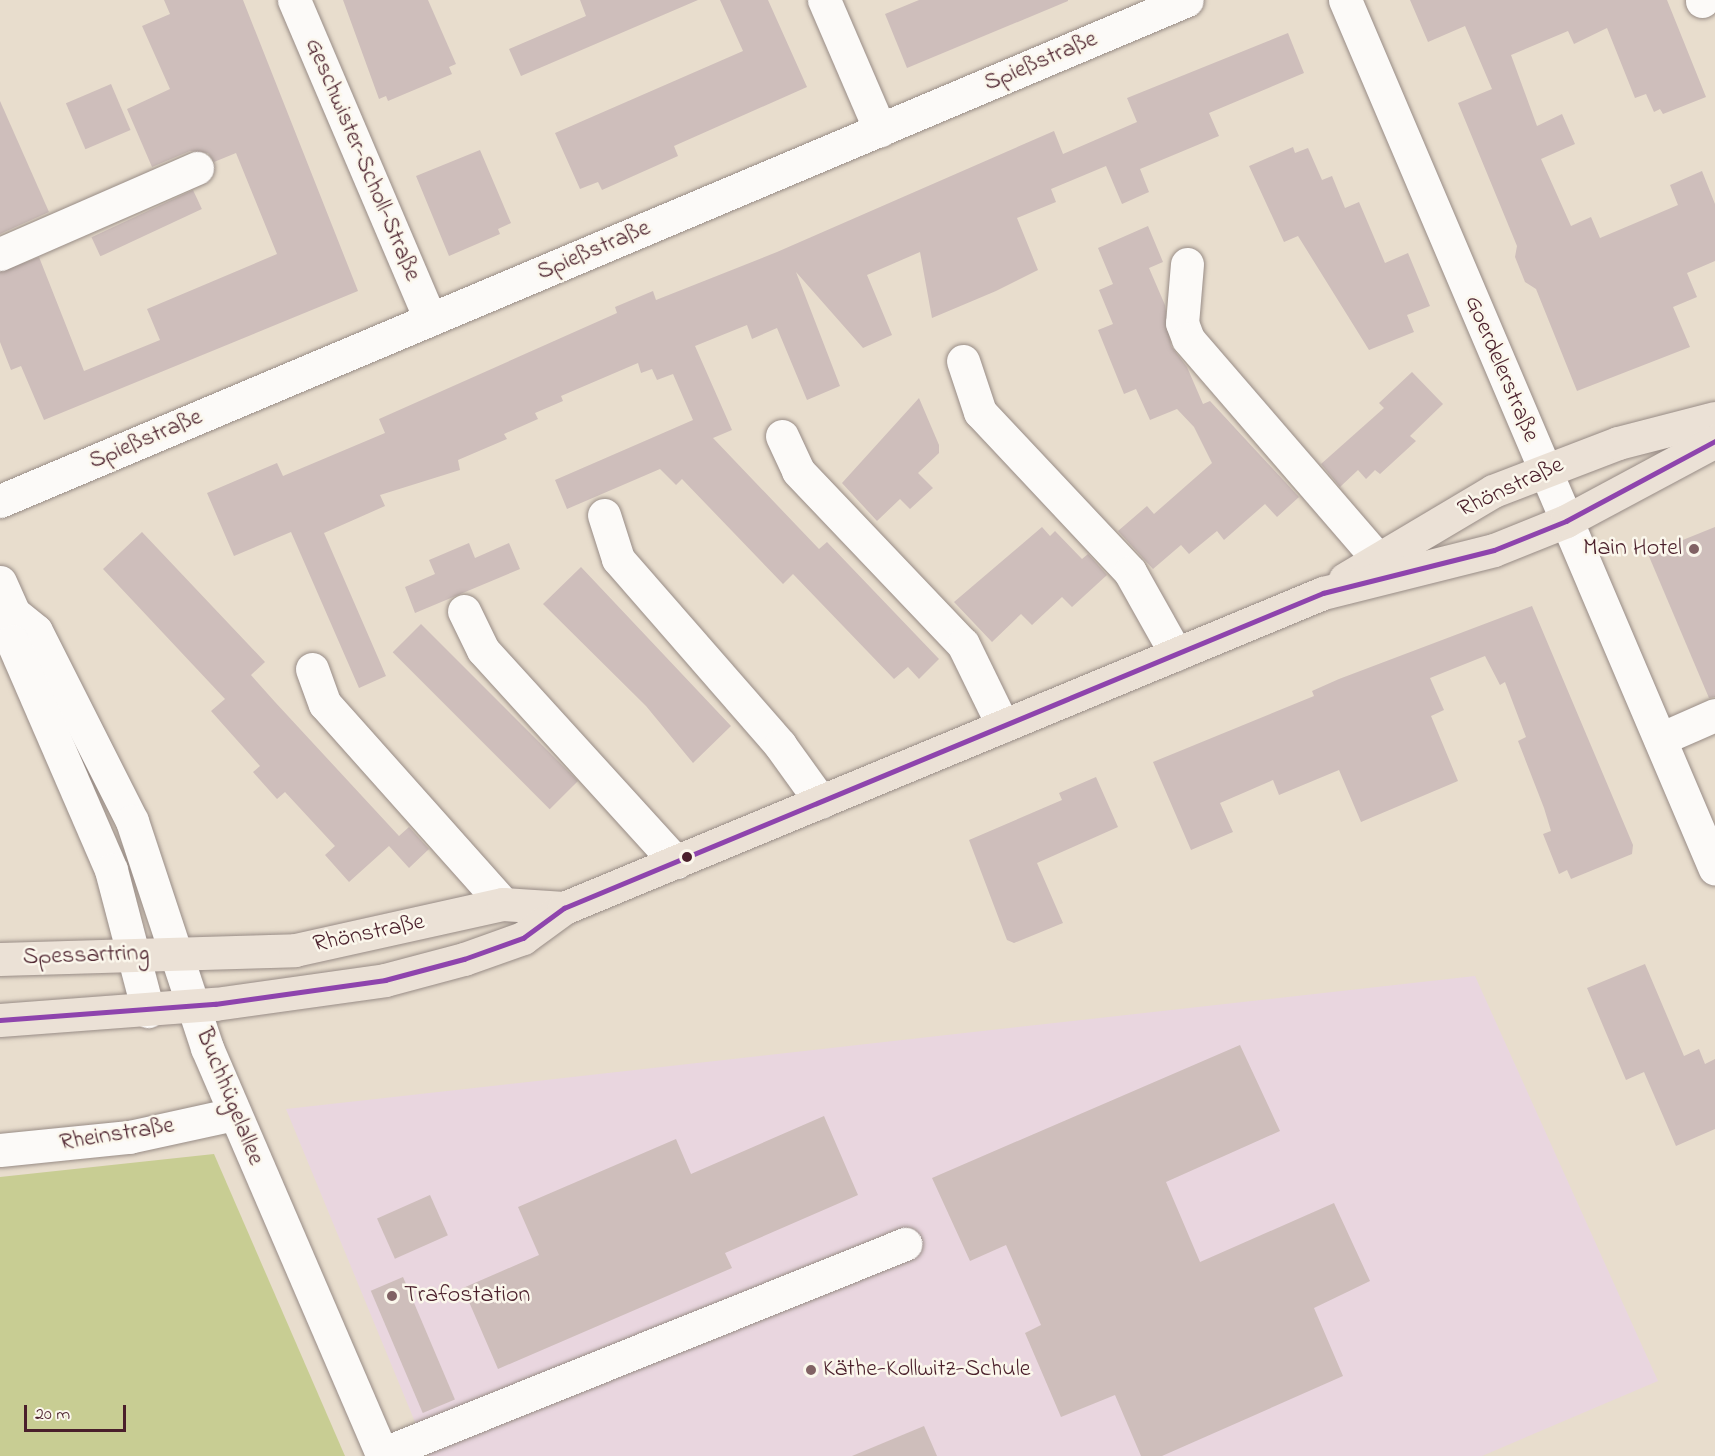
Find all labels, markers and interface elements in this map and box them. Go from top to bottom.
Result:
street label: Spießstraße [980,25,1102,99]
street label: Geschwister-Scholl-Straße [298,34,426,286]
street label: Spießstraße [533,214,655,288]
street label: Goerdelerstraße [1457,291,1545,447]
street label: Spießstraße [85,403,207,477]
street label: Rhönstraße [1454,451,1568,525]
place label: Main Hotel [1583,535,1682,563]
marker: Main Hotel [1687,542,1701,556]
unlabelled marker [681,851,693,863]
street label: Rhönstraße [311,908,427,960]
street label: Spessartring [22,939,150,973]
street label: Buchhügelallee [188,1024,270,1170]
street label: Rheinstraße [58,1112,176,1158]
place label: Trafostation [404,1282,530,1310]
marker: Trafostation [385,1289,399,1303]
place label: Käthe-Kollwitz-Schule [823,1356,1031,1384]
marker: Käthe-Kollwitz-Schule [804,1363,818,1377]
scale bar [27,1393,129,1431]
text: 20 m [35,1402,70,1428]

